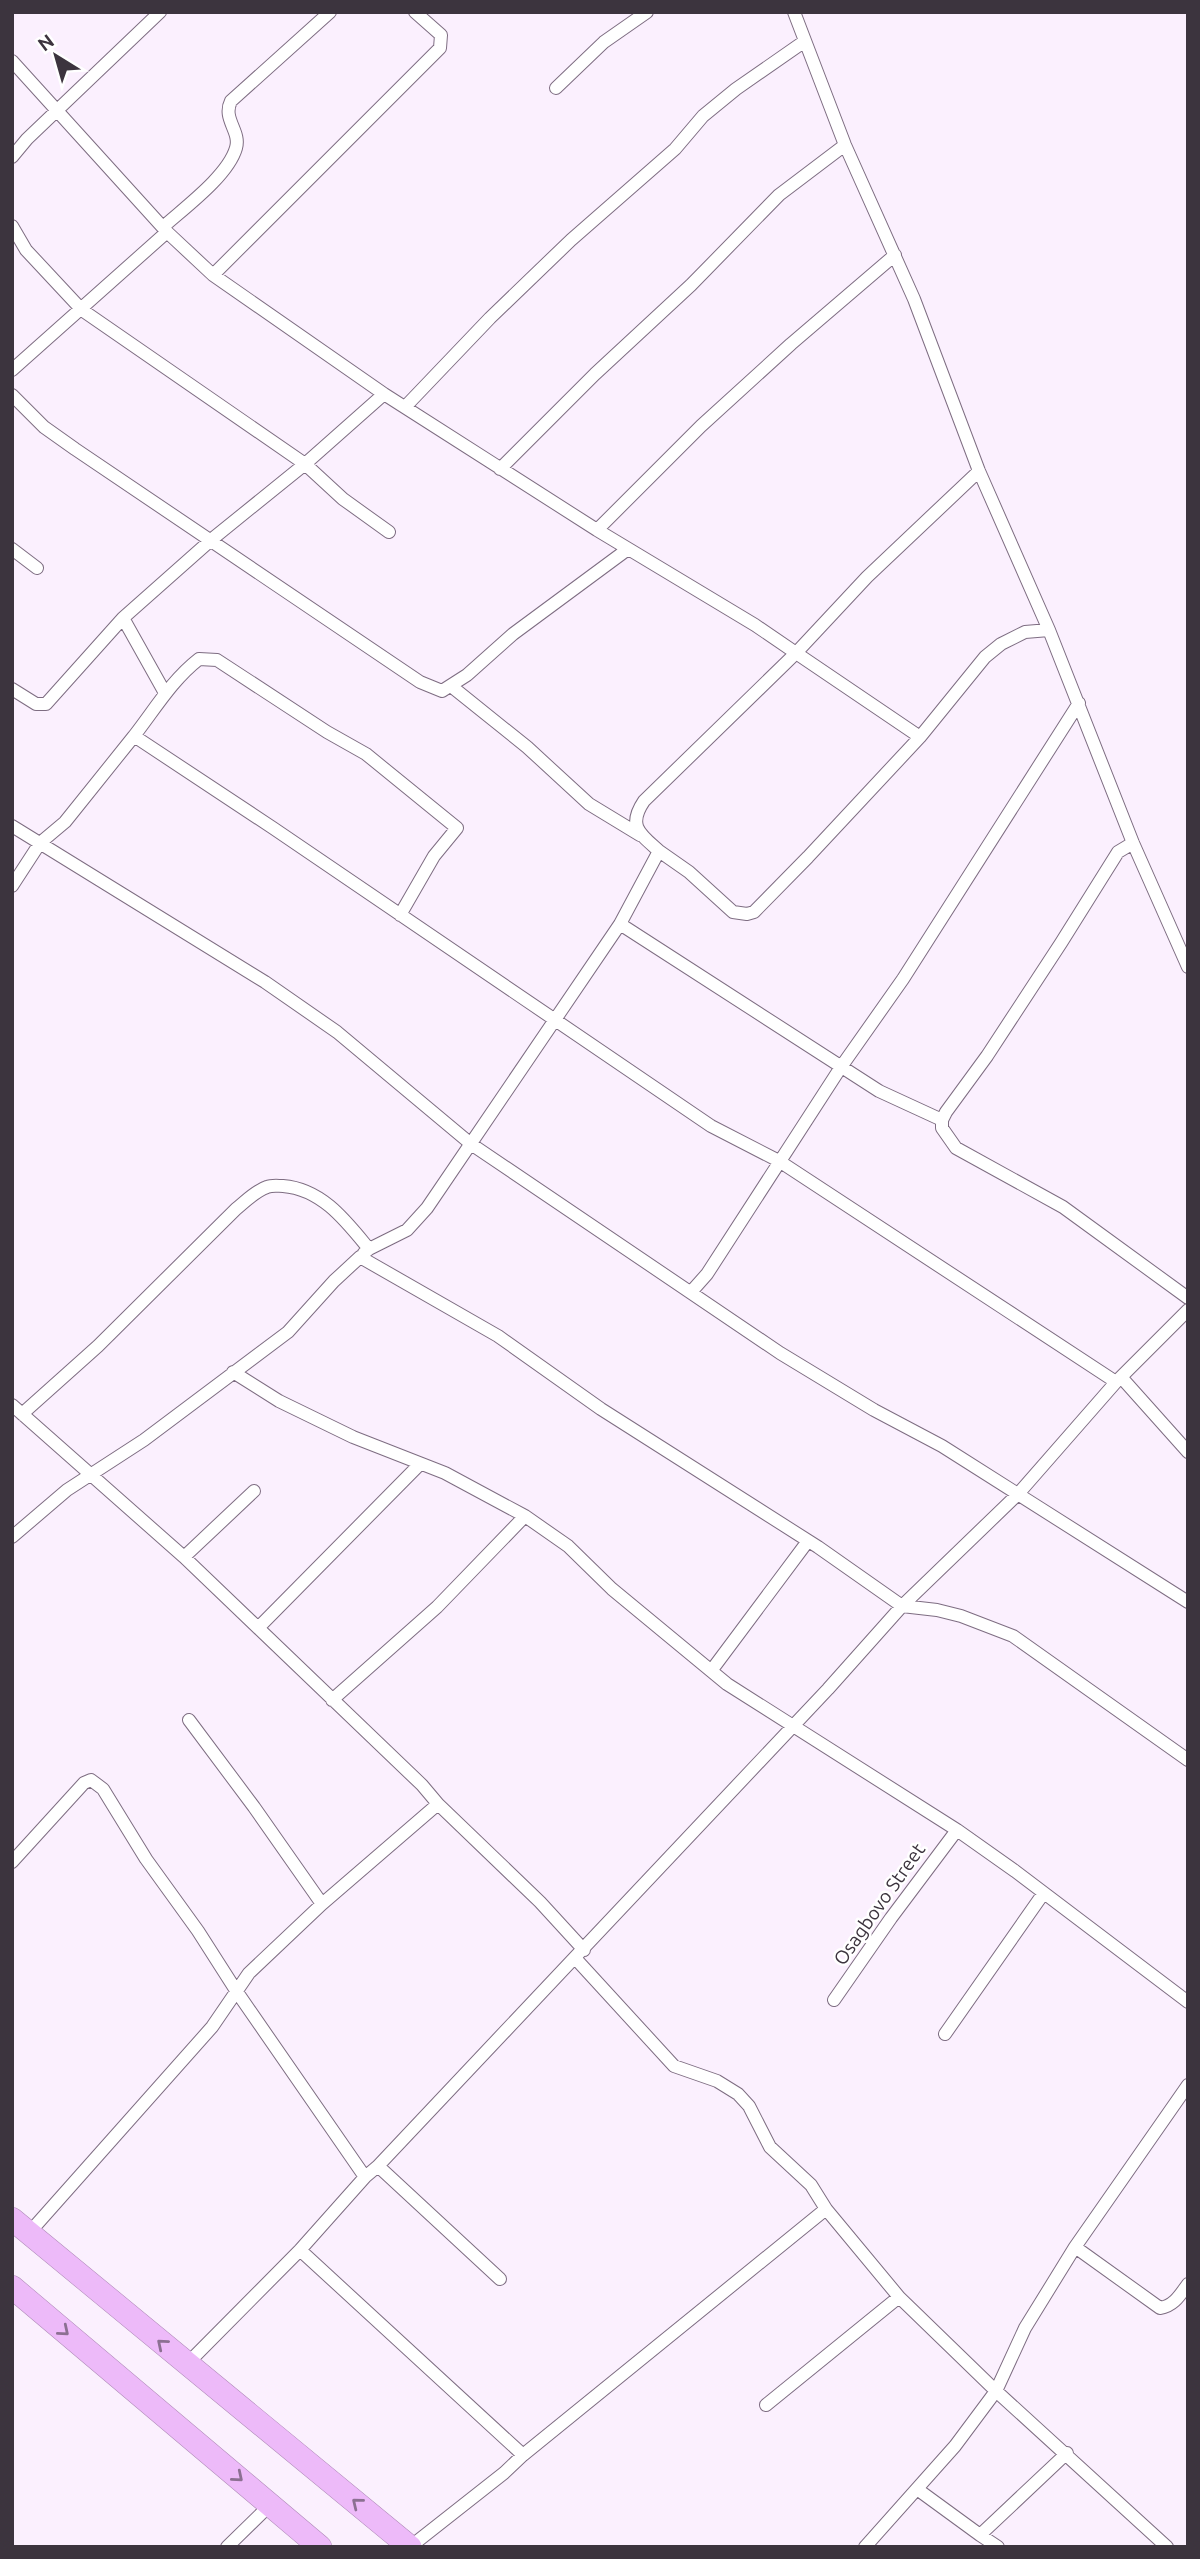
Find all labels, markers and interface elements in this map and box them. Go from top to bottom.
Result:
north arrow [21,21,91,91]
text: N [33,29,58,55]
street label: Osagbovo Street [829,1838,930,1969]
one-way arrow [57,2322,69,2335]
one-way arrow [158,2339,170,2352]
one-way arrow [230,2469,243,2481]
one-way arrow [353,2499,365,2512]

